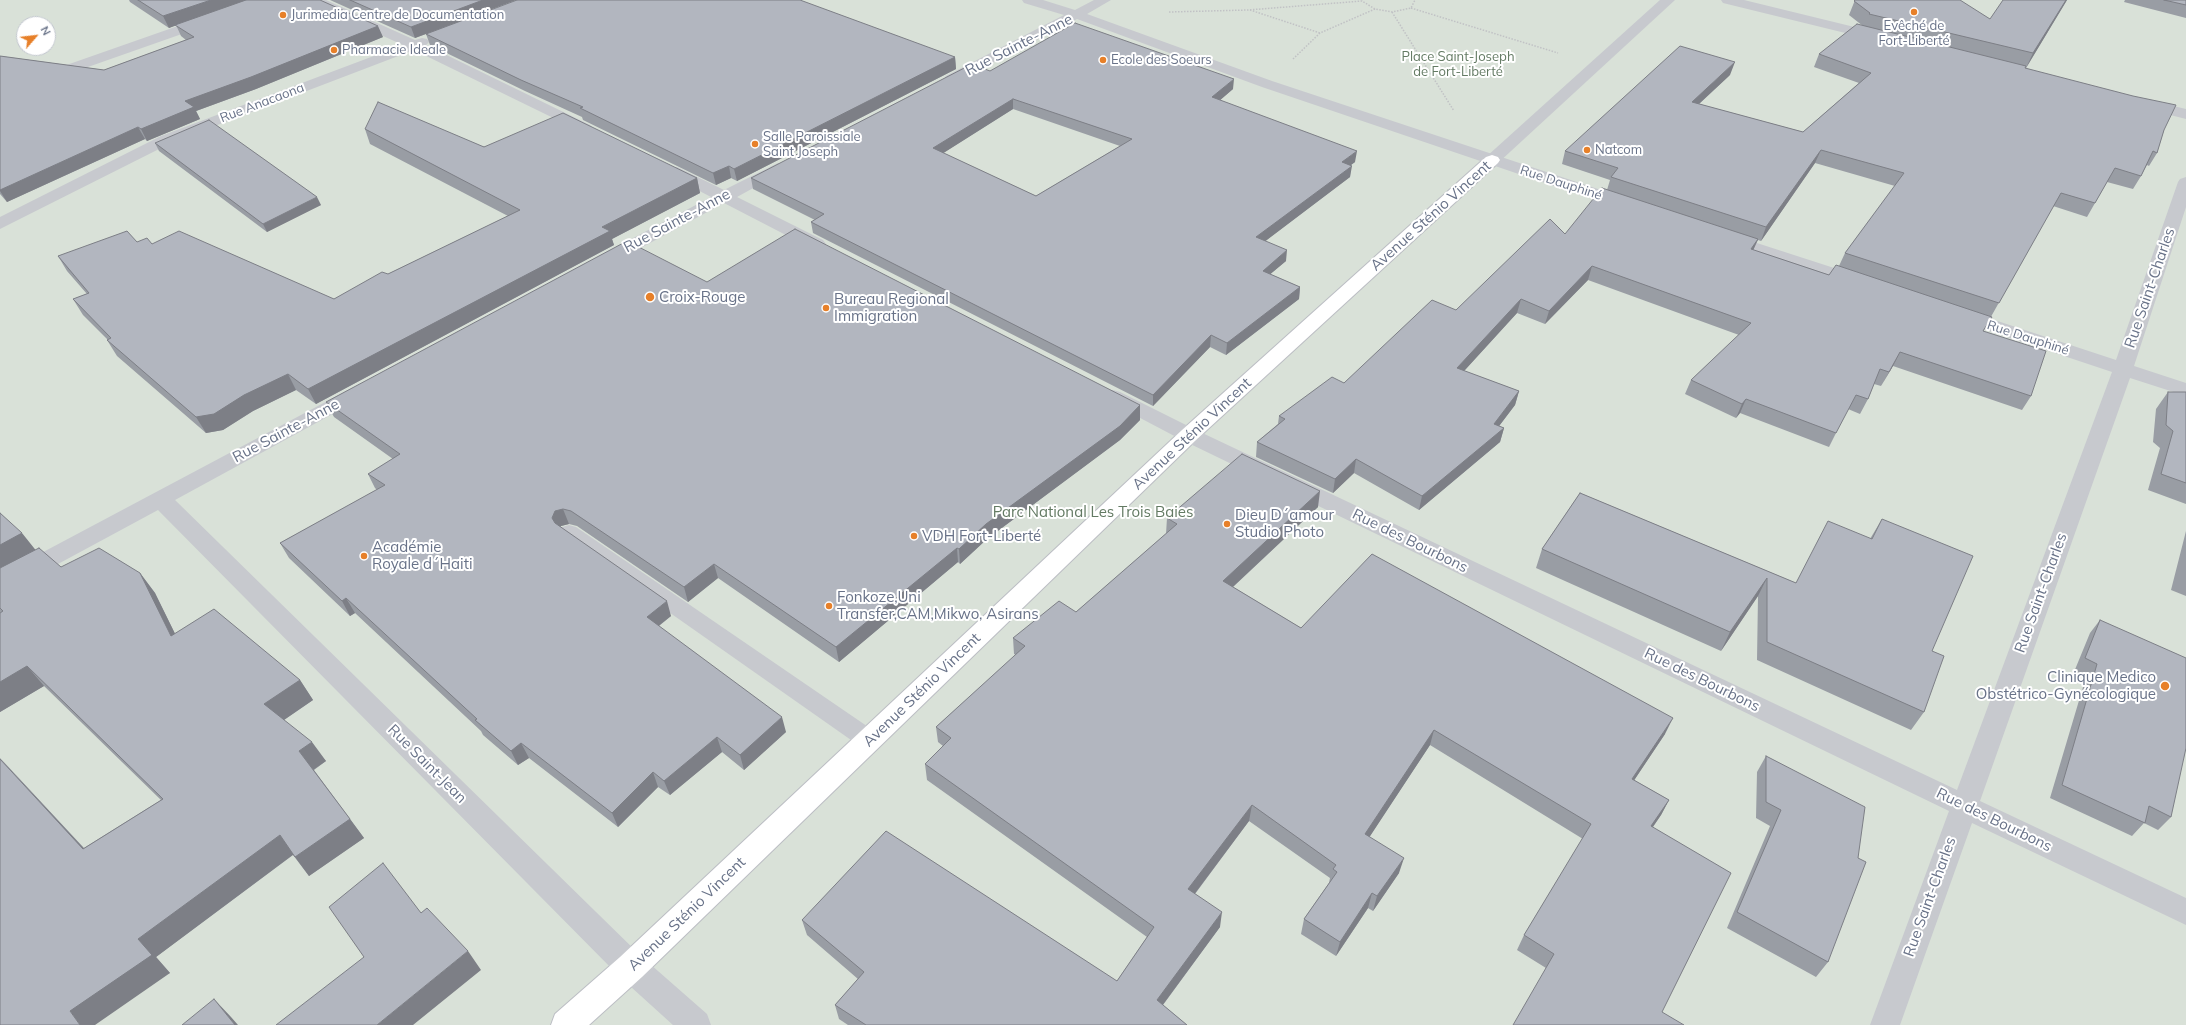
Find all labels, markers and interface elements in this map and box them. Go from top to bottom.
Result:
place label: Jurimedia Centre de Documentation [291,7,504,23]
marker: Evêché de Fort-Liberté [1909,7,1919,17]
marker: Jurimedia Centre de Documentation [278,10,288,20]
street label: Rue Sainte-Anne [962,10,1076,80]
north arrow [16,16,56,56]
place label: Evêché de Fort-Liberté [1878,18,1950,49]
text: N [38,24,54,38]
place label: Pharmacie Ideale [342,42,446,58]
marker: Pharmacie Ideale [329,45,339,55]
park label: Place Saint-Joseph de Fort-Liberté [1401,49,1515,80]
place label: Ecole des Soeurs [1111,52,1212,68]
marker: Ecole des Soeurs [1098,55,1108,65]
street label: Rue Anacaona [218,80,306,126]
place label: Salle Paroissiale Saint Joseph [763,129,861,160]
marker: Salle Paroissiale Saint Joseph [750,139,760,149]
place label: Natcom [1595,142,1642,158]
marker: Natcom [1582,145,1592,155]
street label: Avenue Sténio Vincent [1367,157,1495,275]
street label: Rue Dauphiné [1518,162,1604,204]
street label: Rue Sainte-Anne [621,185,733,257]
street label: Rue Saint-Charles [2121,226,2179,350]
place label: Croix-Rouge [659,288,745,306]
place label: Bureau Regional Immigration [834,290,949,325]
marker: Croix-Rouge [644,291,656,303]
marker: Bureau Regional Immigration [821,303,831,313]
street label: Rue Dauphiné [1985,317,2071,359]
street label: Avenue Sténio Vincent [1129,374,1255,494]
street label: Rue Sainte-Anne [230,395,342,467]
park label: Parc National Les Trois Baies [993,503,1193,521]
street label: Rue des Bourbons [1349,505,1471,577]
place label: Dieu D´amour Studio Photo [1235,506,1334,541]
marker: Dieu D´amour Studio Photo [1222,519,1232,529]
place label: VDH Fort-Liberté [922,527,1041,545]
marker: VDH Fort-Liberté [909,531,919,541]
street label: Rue Saint-Charles [2011,531,2071,655]
place label: Académie Royale d´Haiti [372,538,473,573]
marker: Académie Royale d´Haiti [359,551,369,561]
place label: Fonkoze,Uni Transfer,CAM,Mikwo, Asirans [837,588,1039,623]
marker: Fonkoze,Uni Transfer,CAM,Mikwo, Asirans [824,601,834,611]
street label: Avenue Sténio Vincent [860,629,984,751]
street label: Rue des Bourbons [1641,644,1763,716]
place label: Clinique Medico Obstétrico-Gynécologique [1976,668,2156,703]
marker: Clinique Medico Obstétrico-Gynécologique [2159,680,2171,692]
street label: Rue Saint-Jean [384,721,470,807]
street label: Rue des Bourbons [1933,784,2055,856]
street label: Rue Saint-Charles [1900,835,1960,959]
street label: Avenue Sténio Vincent [625,853,749,975]

